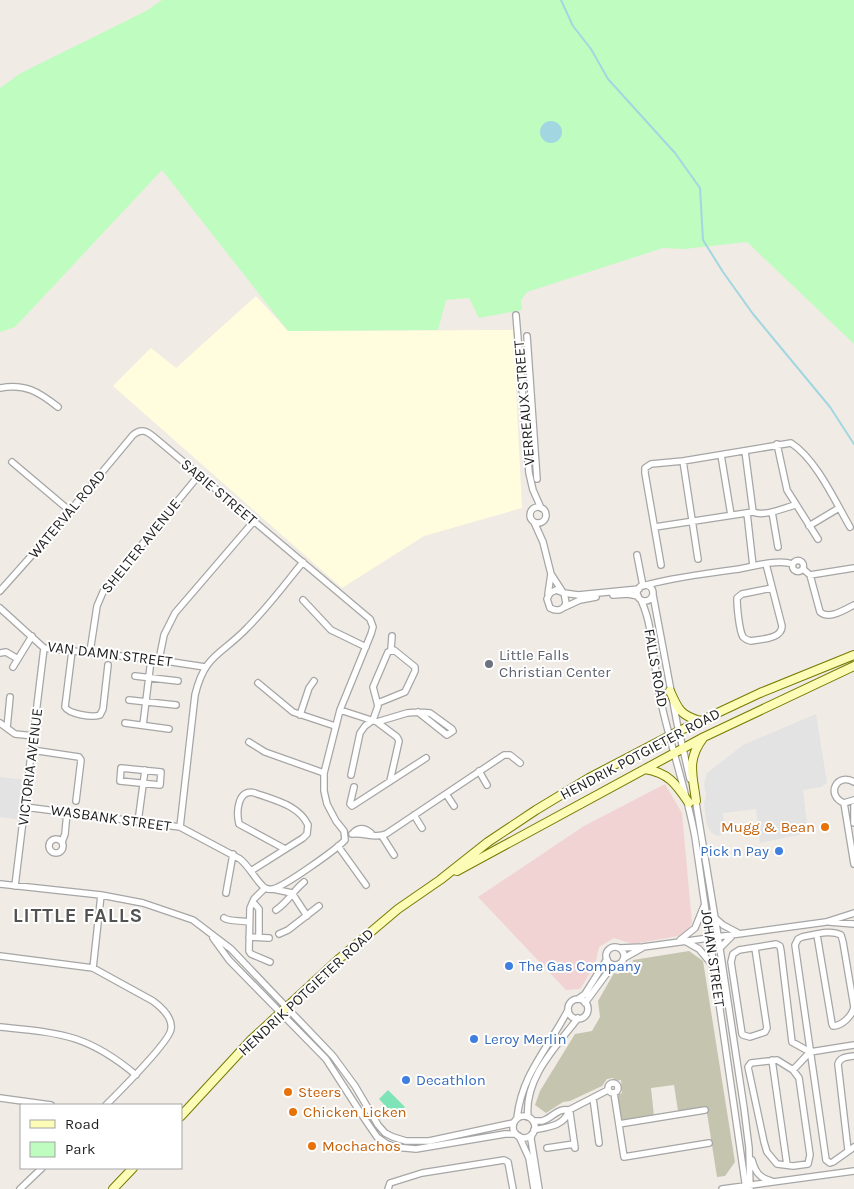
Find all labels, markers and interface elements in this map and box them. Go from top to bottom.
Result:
street label: VERREAUX STREET [510,339,538,466]
street label: SABIE STREET [177,455,261,529]
street label: WATERVAL ROAD [25,466,109,562]
street label: SHELTER AVENUE [97,495,185,597]
street label: FALLS ROAD [640,627,672,709]
street label: VAN DAMN STREET [47,637,174,671]
place label: Little Falls Christian Center [499,646,611,681]
marker: Little Falls Christian Center [483,658,495,670]
street label: HENDRIK POTGIETER ROAD [557,704,723,804]
street label: VICTORIA AVENUE [14,707,46,827]
street label: WASBANK STREET [50,801,173,835]
place label: Mugg & Bean [721,818,815,836]
marker: Mugg & Bean [819,821,831,833]
place label: Pick n Pay [700,842,769,860]
marker: Pick n Pay [773,845,785,857]
district label: LITTLE FALLS [13,904,143,927]
street label: JOHAN STREET [697,908,729,1008]
street label: HENDRIK POTGIETER ROAD [235,925,377,1059]
place label: The Gas Company [519,957,641,975]
marker: The Gas Company [503,960,515,972]
place label: Leroy Merlin [484,1030,566,1048]
marker: Leroy Merlin [468,1033,480,1045]
place label: Decathlon [416,1071,486,1089]
marker: Decathlon [400,1074,412,1086]
place label: Steers [298,1083,341,1101]
marker: Steers [282,1086,294,1098]
place label: Chicken Licken [303,1103,407,1121]
legend [20,1104,182,1169]
marker: Chicken Licken [287,1106,299,1118]
text: Road [65,1115,100,1133]
place label: Mochachos [322,1137,401,1155]
text: Park [65,1140,95,1158]
marker: Mochachos [306,1140,318,1152]

